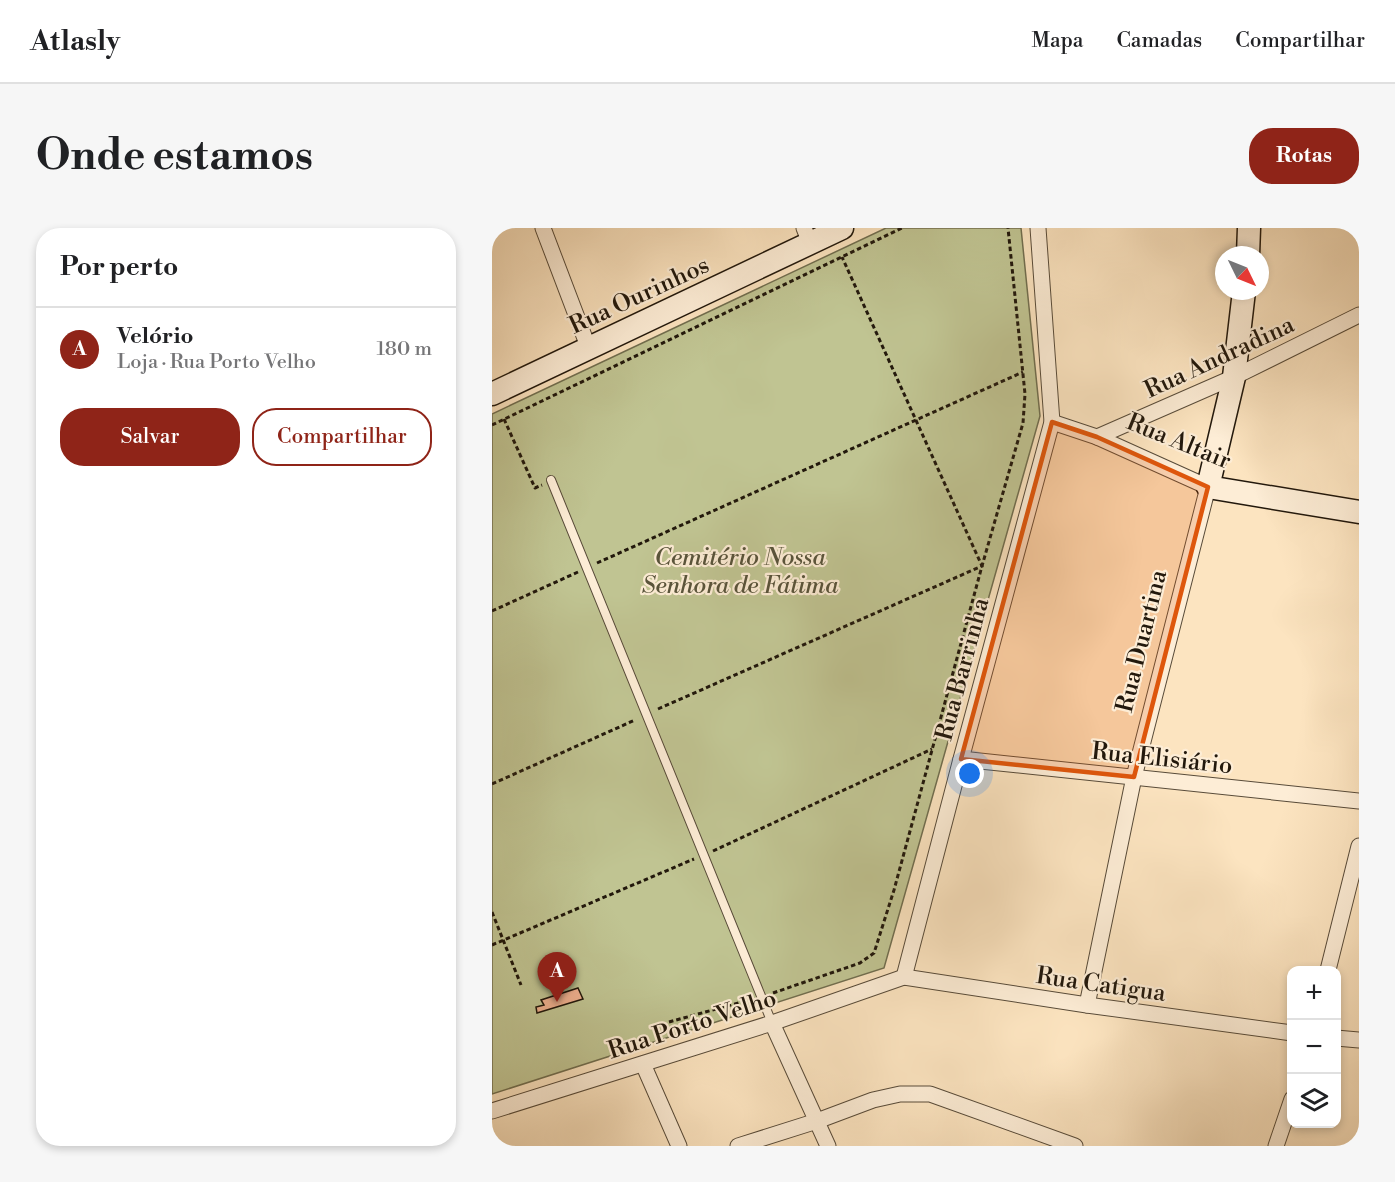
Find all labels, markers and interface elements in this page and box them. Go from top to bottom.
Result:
text: Atlasly [30,24,120,59]
text: Mapa [1031,28,1083,54]
text: Camadas [1116,28,1202,54]
text: Compartilhar [1235,28,1365,54]
button: Rotas [1249,128,1359,184]
text: Onde estamos [36,130,313,183]
north arrow [1215,246,1269,300]
street label: Rua Ourinhos [565,250,714,341]
text: Por perto [60,251,178,283]
street label: Rua Andradina [1140,310,1300,406]
text: Velório [117,323,193,350]
text: A [72,337,87,362]
text: 180 m [377,337,432,362]
text: Loja · Rua Porto Velho [117,350,316,375]
street label: Rua Altair [1122,407,1235,476]
button: Salvar [60,408,240,466]
button: Compartilhar [252,408,432,466]
park label: Cemitério Nossa Senhora de Fátima [642,543,839,601]
street label: Rua Duartina [1110,566,1174,716]
street label: Rua Barrinha [929,594,997,744]
street label: Rua Elisiário [1090,737,1234,781]
your location [955,759,984,788]
pin: A [538,952,576,1002]
street label: Rua Catigua [1034,961,1168,1009]
map controls [1287,966,1341,1128]
button: + [1287,966,1341,1020]
street label: Rua Porto Velho [604,984,780,1066]
button: − [1287,1020,1341,1074]
button: layers [1287,1074,1341,1128]

